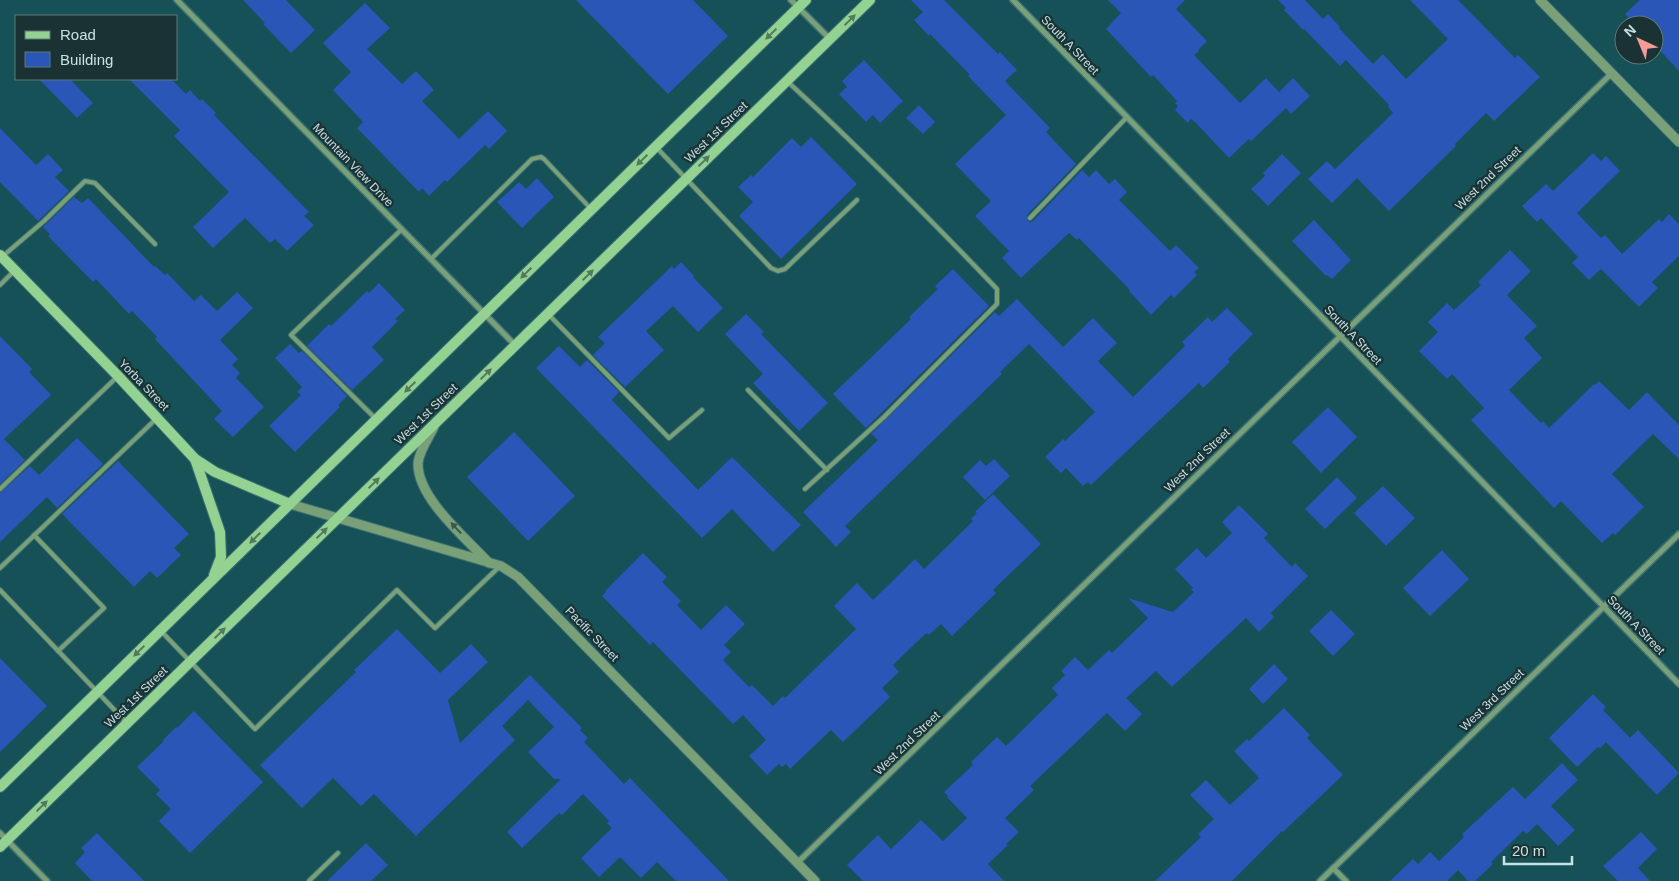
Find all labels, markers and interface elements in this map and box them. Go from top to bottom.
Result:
street label: South A Street [1038,13,1102,78]
one-way arrow [843,14,855,26]
legend [15,15,178,80]
north arrow [1614,15,1664,65]
text: N [1621,21,1639,40]
text: Road [60,26,96,43]
one-way arrow [765,28,777,40]
text: Building [60,51,113,68]
street label: West 1st Street [682,98,751,165]
street label: Mountain View Drive [310,121,396,210]
street label: West 2nd Street [1452,143,1524,213]
one-way arrow [637,154,649,166]
one-way arrow [698,155,710,167]
one-way arrow [520,267,532,279]
one-way arrow [581,269,593,281]
street label: South A Street [1321,303,1385,368]
street label: Yorba Street [116,356,173,414]
one-way arrow [479,368,491,380]
street label: West 1st Street [392,380,461,447]
one-way arrow [404,381,416,393]
street label: West 2nd Street [1161,425,1233,495]
one-way arrow [367,477,379,489]
one-way arrow [450,522,462,534]
one-way arrow [315,527,327,539]
one-way arrow [249,532,261,544]
street label: South A Street [1604,593,1668,658]
street label: Pacific Street [562,604,622,665]
one-way arrow [213,627,225,639]
one-way arrow [133,645,145,657]
street label: West 1st Street [102,663,171,730]
street label: West 3rd Street [1457,666,1527,734]
street label: West 2nd Street [871,708,943,778]
one-way arrow [36,800,48,812]
scale bar [1504,834,1572,866]
text: 20 m [1512,842,1545,859]

